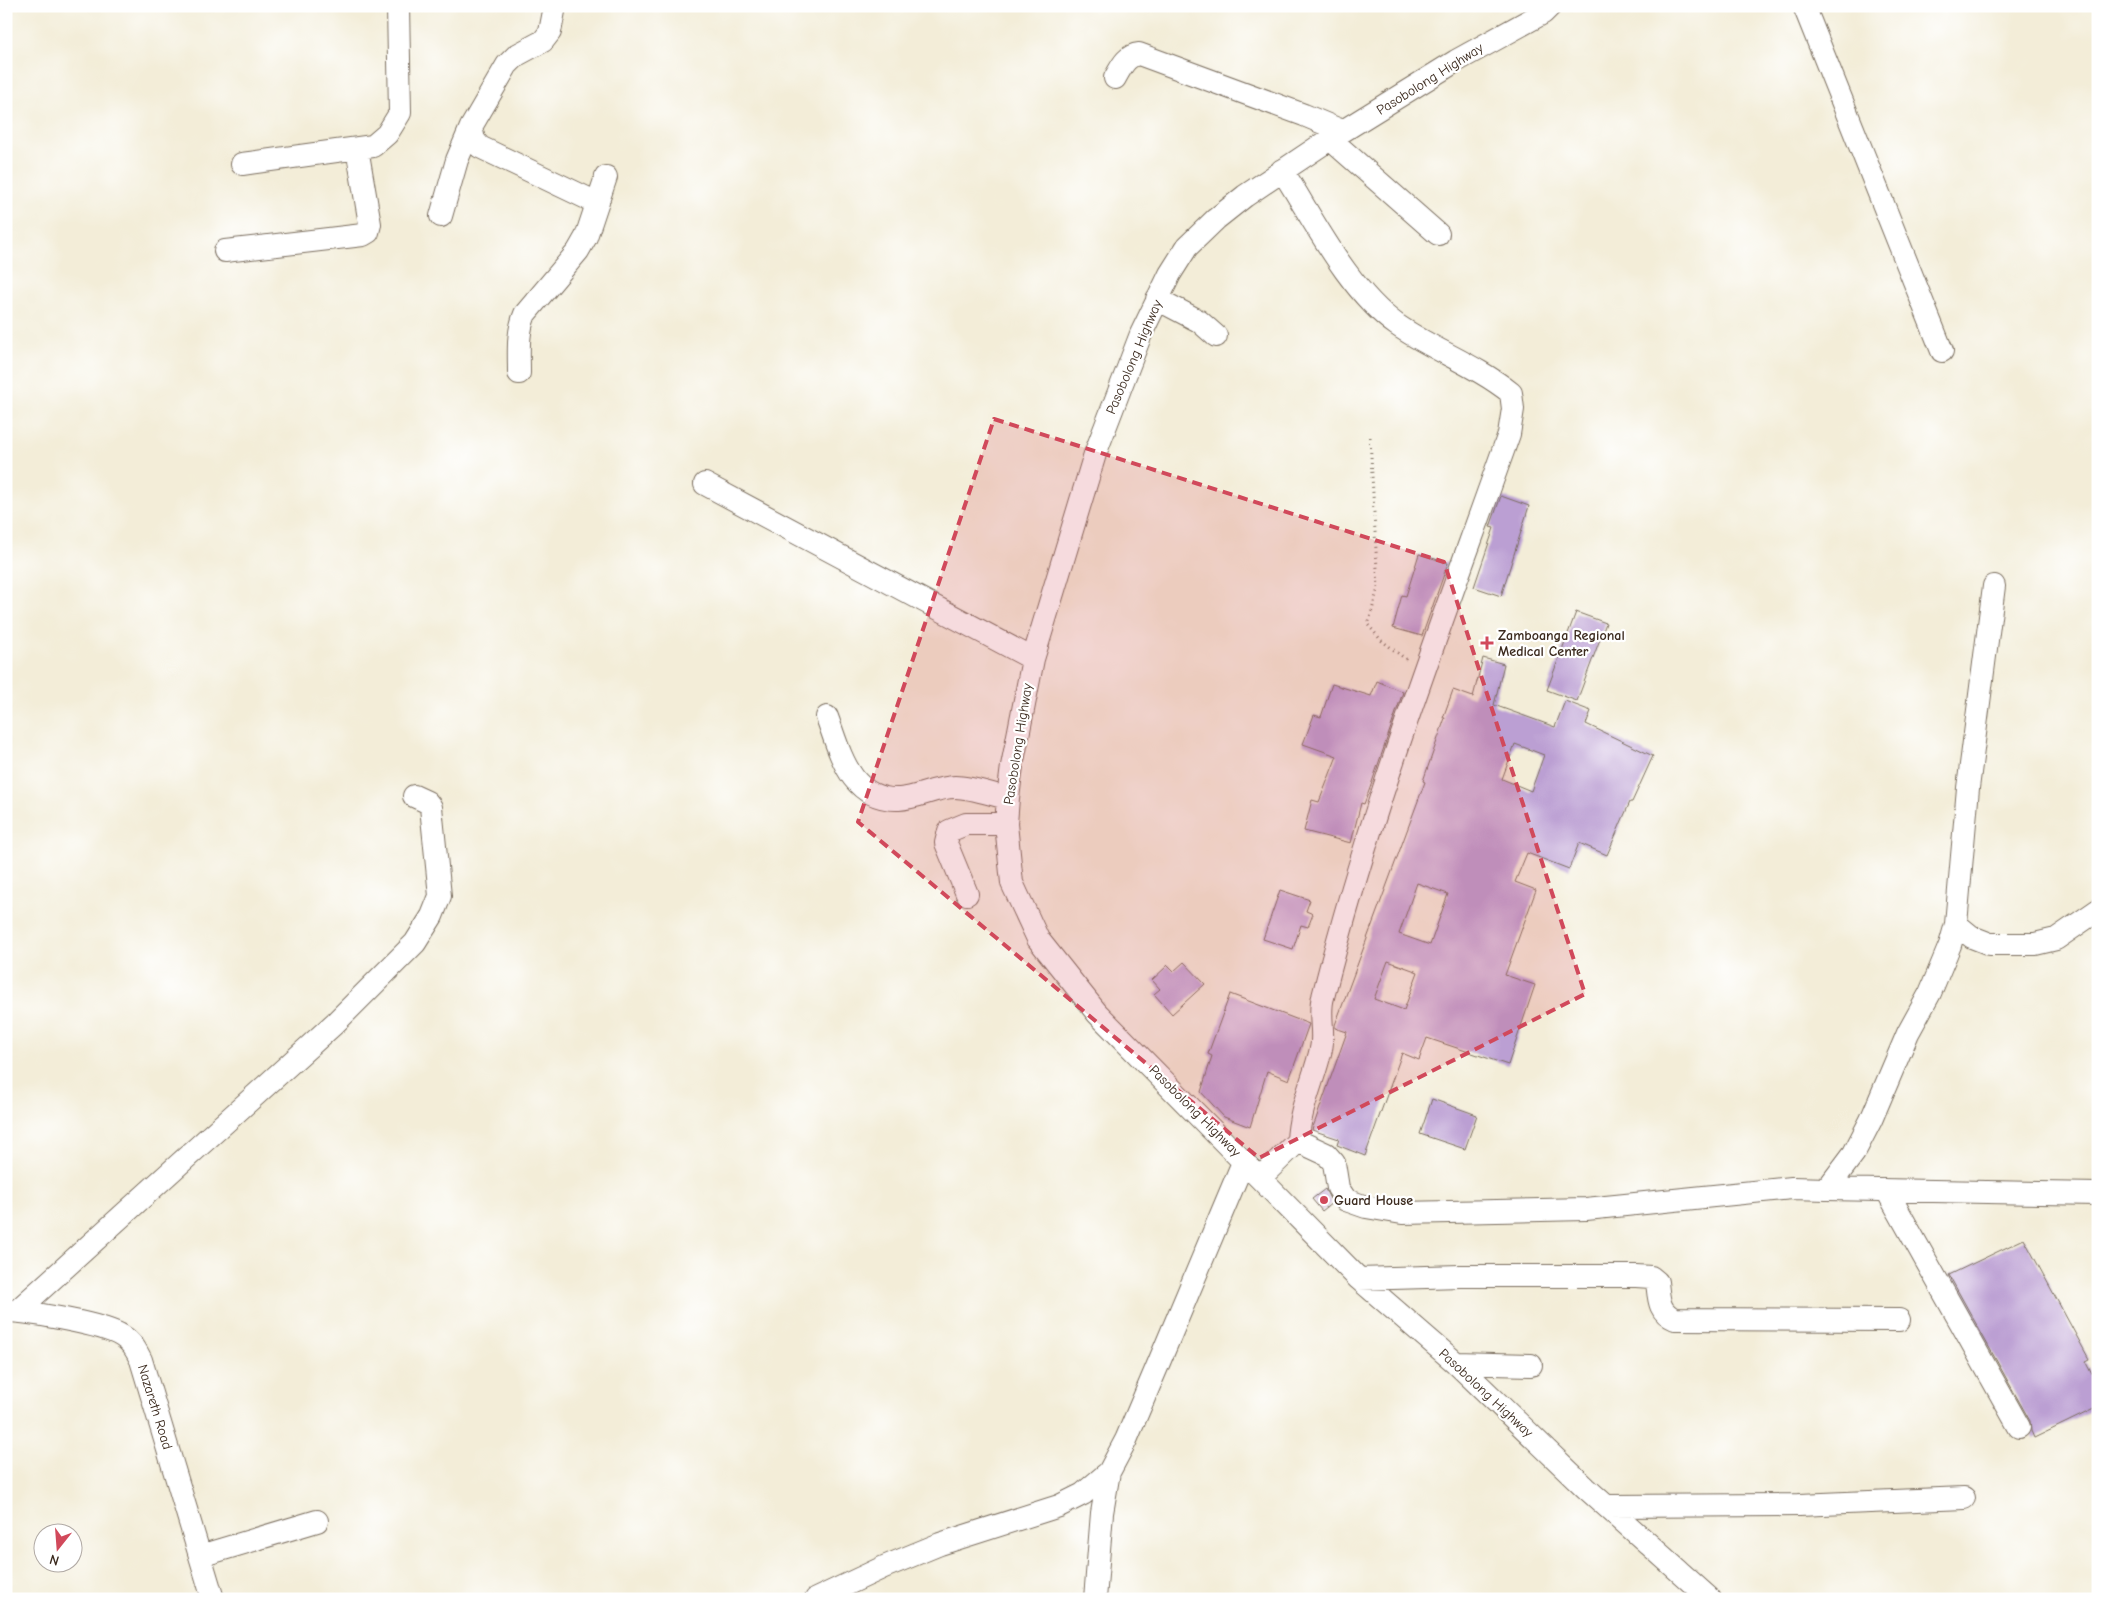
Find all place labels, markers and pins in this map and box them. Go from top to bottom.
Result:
place label: Zamboanga Regional Medical Center [1498,627,1625,660]
marker: Zamboanga Regional Medical Center [1480,636,1494,650]
place label: Guard House [1334,1192,1413,1209]
marker: Guard House [1318,1194,1330,1206]

